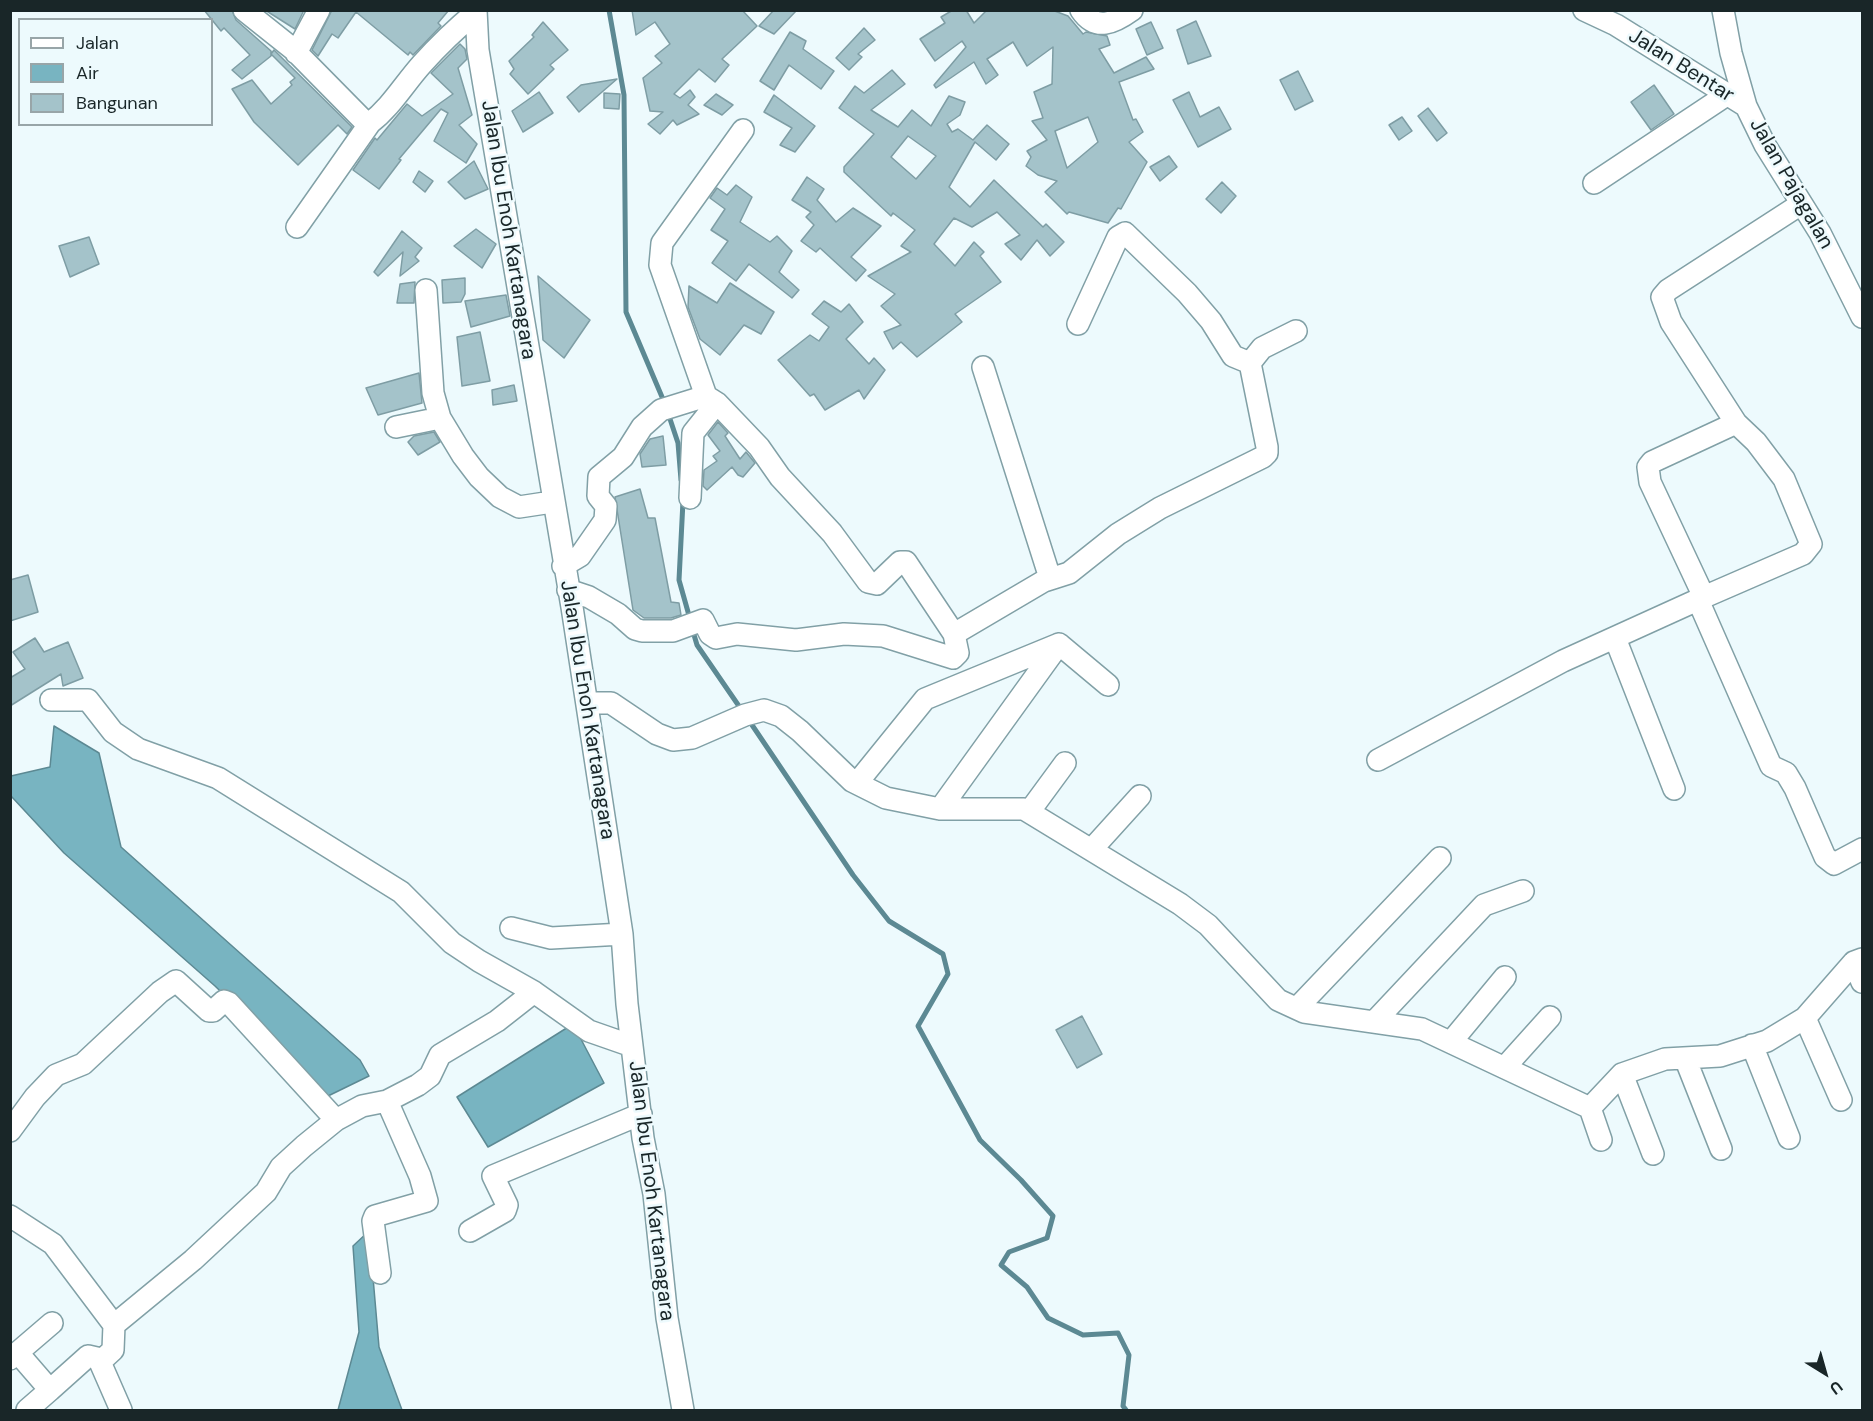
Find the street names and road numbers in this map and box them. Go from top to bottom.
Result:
street label: Jalan Bentar [1624,24,1738,108]
street label: Jalan Ibu Enoh Kartanagara [475,99,541,361]
street label: Jalan Pajagalan [1743,114,1839,254]
street label: Jalan Ibu Enoh Kartanagara [554,579,620,841]
street label: Jalan Ibu Enoh Kartanagara [623,1060,679,1322]

